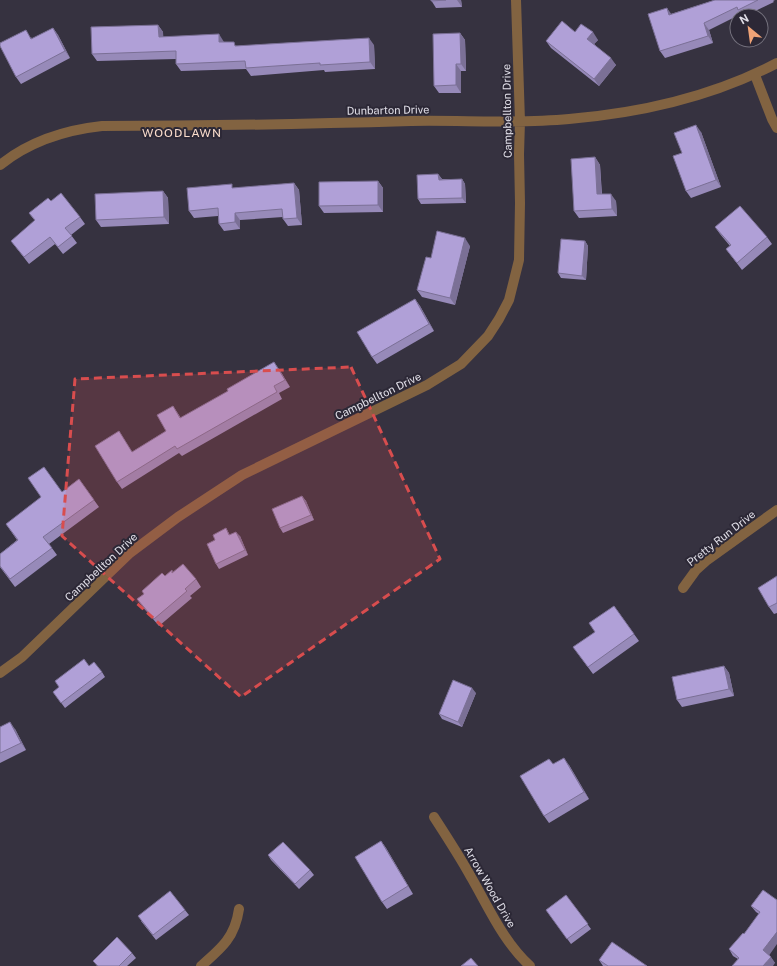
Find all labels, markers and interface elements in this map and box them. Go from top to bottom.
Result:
north arrow [729,8,769,48]
text: N [737,12,751,27]
street label: Campbellton Drive [500,64,514,158]
street label: Dunbarton Drive [346,103,430,117]
district label: WOODLAWN [142,126,222,140]
street label: Campbellton Drive [333,370,423,422]
street label: Pretty Run Drive [685,508,757,568]
street label: Campbellton Drive [62,530,140,604]
street label: Arrow Wood Drive [462,844,518,930]

